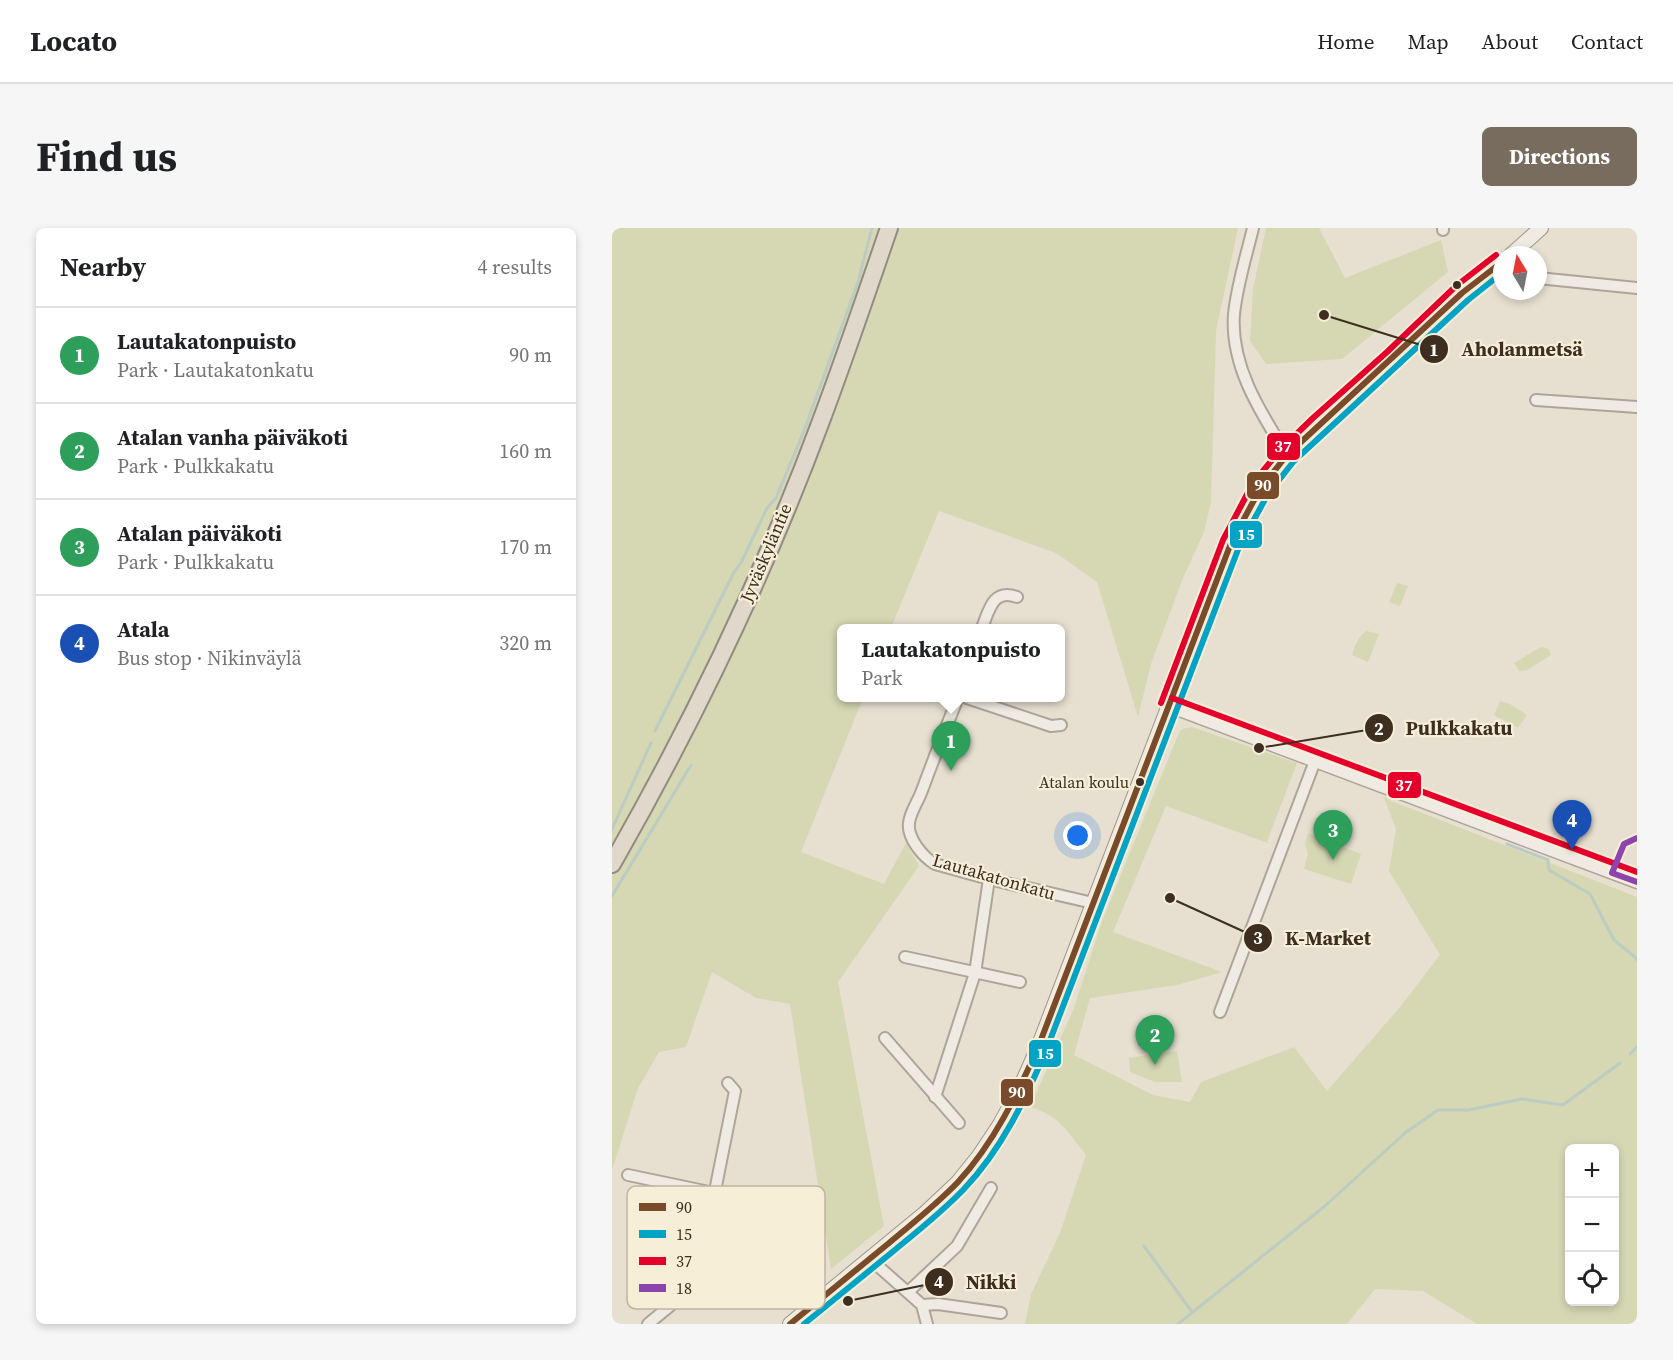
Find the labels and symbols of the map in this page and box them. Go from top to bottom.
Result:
north arrow [1493,246,1547,300]
unlabelled marker [1451,279,1463,291]
callout: Aholanmetsä [1419,330,1595,368]
text: Aholanmetsä [1461,335,1583,363]
text: 1 [1429,337,1439,362]
line badge: 37 [1266,432,1301,461]
text: 37 [1274,435,1292,457]
line badge: 90 [1246,471,1280,500]
text: 90 [1254,474,1272,496]
street label: Jyväskyläntie [733,499,798,607]
line badge: 15 [1229,520,1263,549]
text: 15 [1237,523,1255,545]
callout: Pulkkakatu [1364,709,1525,747]
text: Pulkkakatu [1406,714,1512,742]
text: 2 [1374,716,1384,741]
pin: 1 [932,722,970,771]
place label: Atalan koulu [1039,771,1129,793]
line badge: 37 [1387,771,1422,799]
text: 37 [1395,774,1413,796]
marker: Atalan koulu [1134,776,1146,788]
pin: 4 [1552,800,1592,850]
pin: 3 [1314,810,1352,860]
your location [1063,821,1092,850]
street label: Lautakatonkatu [930,847,1058,906]
callout: K-Market [1243,919,1383,957]
text: K-Market [1285,924,1372,952]
text: 3 [1253,925,1263,950]
pin: 2 [1136,1016,1174,1065]
line badge: 15 [1028,1039,1062,1068]
text: 15 [1036,1042,1054,1064]
line badge: 90 [1000,1078,1034,1107]
text: 90 [1008,1081,1026,1103]
legend [627,1186,825,1309]
text: 90 [676,1196,692,1218]
text: 15 [676,1223,692,1245]
text: 37 [676,1250,692,1272]
callout: Nikki [924,1263,1028,1301]
text: Nikki [966,1268,1016,1296]
text: 4 [934,1269,944,1294]
text: 18 [676,1277,692,1299]

